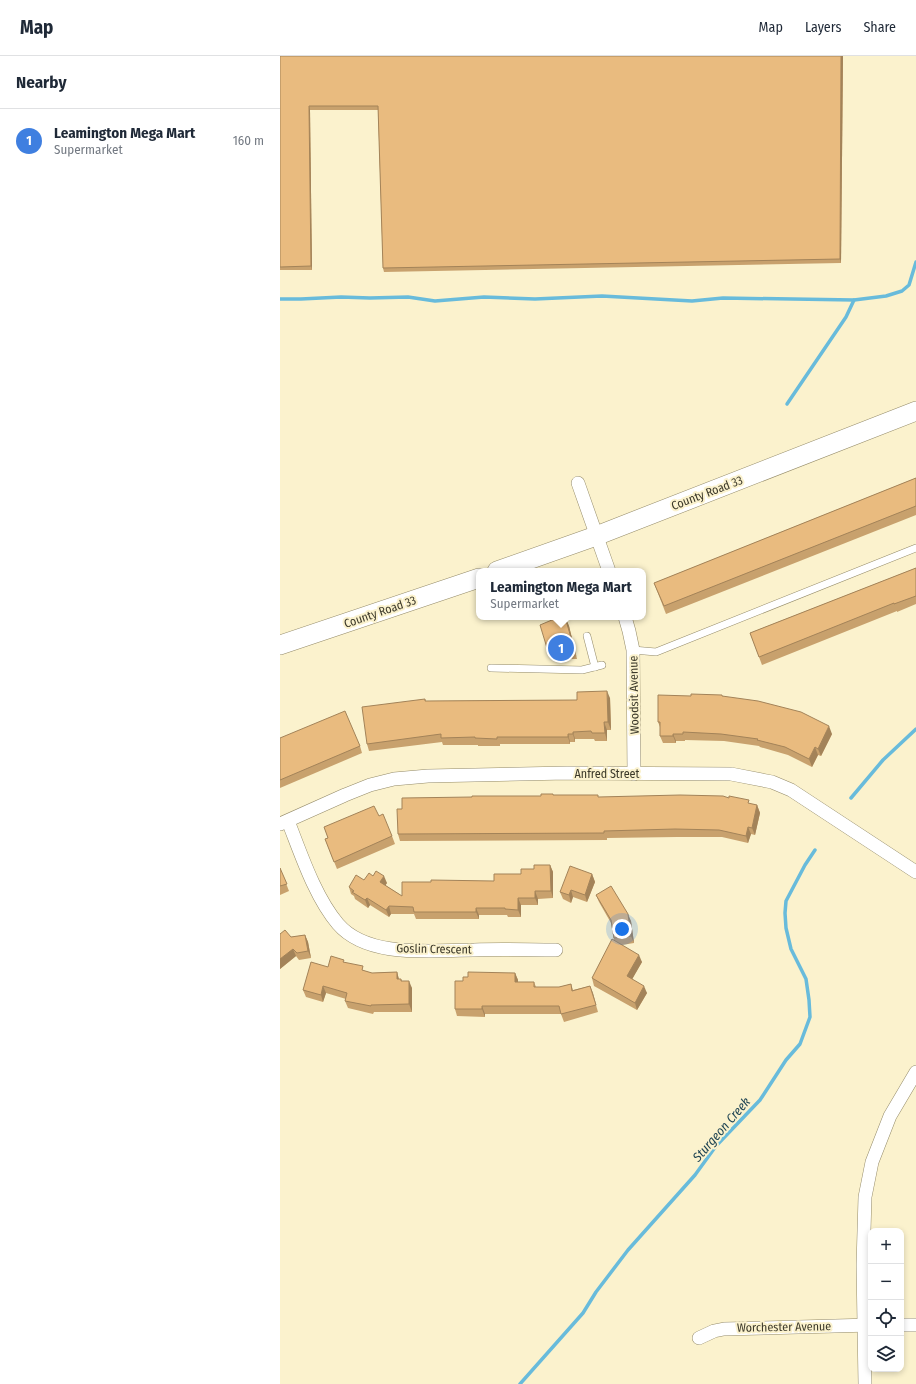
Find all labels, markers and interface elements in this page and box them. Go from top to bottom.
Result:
text: Map [20,16,53,39]
text: Map [759,19,783,36]
text: Layers [805,19,841,36]
text: Share [863,19,896,36]
text: Nearby [16,72,67,93]
text: Leamington Mega Mart [54,124,195,142]
text: 1 [26,133,32,148]
text: 160 m [233,133,264,148]
text: Supermarket [54,142,123,157]
street label: County Road 33 [669,473,745,513]
popup [476,568,646,620]
text: Leamington Mega Mart [490,578,632,596]
street label: County Road 33 [342,593,418,631]
text: Supermarket [490,596,559,611]
pin: 1 [548,633,574,663]
street label: Woodsit Avenue [626,655,642,735]
street label: Anfred Street [575,767,639,781]
your location [612,919,632,939]
street label: Goslin Crescent [396,941,472,957]
water label: Sturgeon Creek [689,1094,754,1165]
map controls [868,1228,904,1372]
button: + [868,1228,904,1264]
button: − [868,1264,904,1300]
button: locate [868,1300,904,1336]
street label: Worchester Avenue [737,1319,831,1335]
button: layers [868,1336,904,1372]

